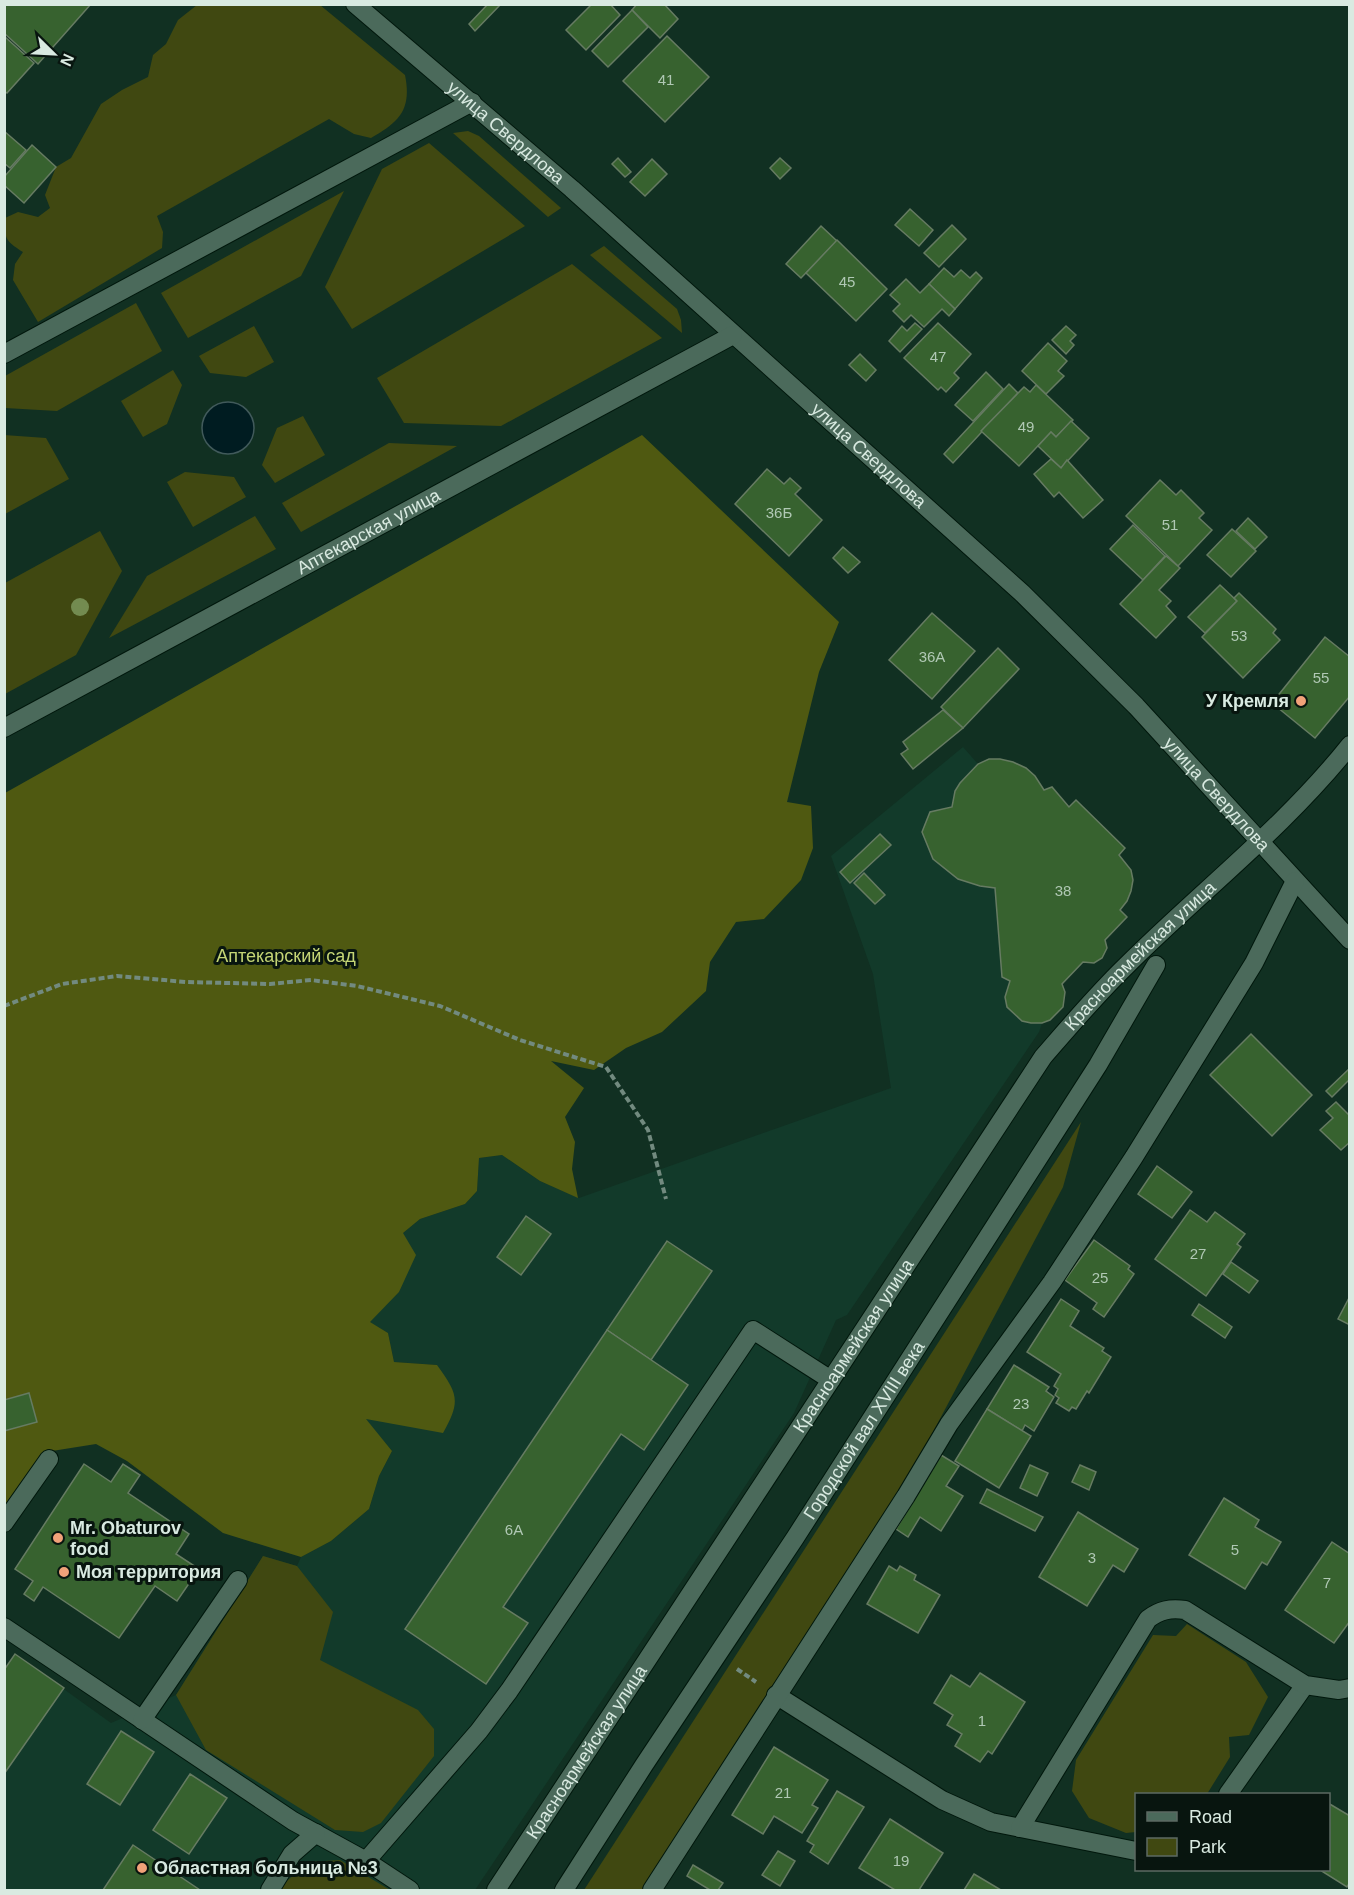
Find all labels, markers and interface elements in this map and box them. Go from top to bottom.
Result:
north arrow [24,24,84,84]
text: N [57,51,77,69]
house number: 41 [658,71,674,88]
street label: улица Свердлова [443,77,569,188]
house number: 45 [839,273,855,290]
house number: 47 [930,348,946,365]
street label: улица Свердлова [807,399,931,513]
house number: 49 [1018,418,1034,435]
street label: Аптекарская улица [293,484,444,578]
house number: 36Б [766,504,792,521]
house number: 51 [1162,516,1178,533]
house number: 53 [1231,627,1247,644]
house number: 36А [919,648,945,665]
house number: 55 [1313,669,1329,686]
place label: У Кремля [1206,691,1289,711]
marker: У Кремля [1294,694,1308,708]
street label: улица Свердлова [1160,733,1274,856]
street label: Красноармейская улица [1061,877,1220,1034]
house number: 38 [1055,882,1071,899]
park label: Аптекарский сад [216,946,356,966]
house number: 27 [1190,1245,1206,1262]
street label: Красноармейская улица [789,1254,918,1436]
house number: 25 [1092,1269,1108,1286]
street label: Городской вал XVIII века [800,1337,929,1523]
house number: 23 [1013,1395,1029,1412]
place label: Mr. Obaturov food [70,1518,181,1559]
house number: 6А [505,1521,523,1538]
marker: Mr. Obaturov food [51,1531,65,1545]
house number: 5 [1231,1541,1239,1558]
house number: 3 [1088,1549,1096,1566]
place label: Моя территория [76,1562,221,1582]
marker: Моя территория [57,1565,71,1579]
house number: 7 [1323,1574,1331,1591]
street label: Красноармейская улица [522,1661,651,1843]
house number: 1 [978,1712,986,1729]
house number: 21 [775,1784,791,1801]
legend [1135,1793,1330,1871]
text: Road [1189,1807,1232,1827]
text: Park [1189,1837,1227,1857]
house number: 19 [893,1852,909,1869]
place label: Областная больница №3 [154,1858,378,1878]
marker: Областная больница №3 [135,1861,149,1875]

